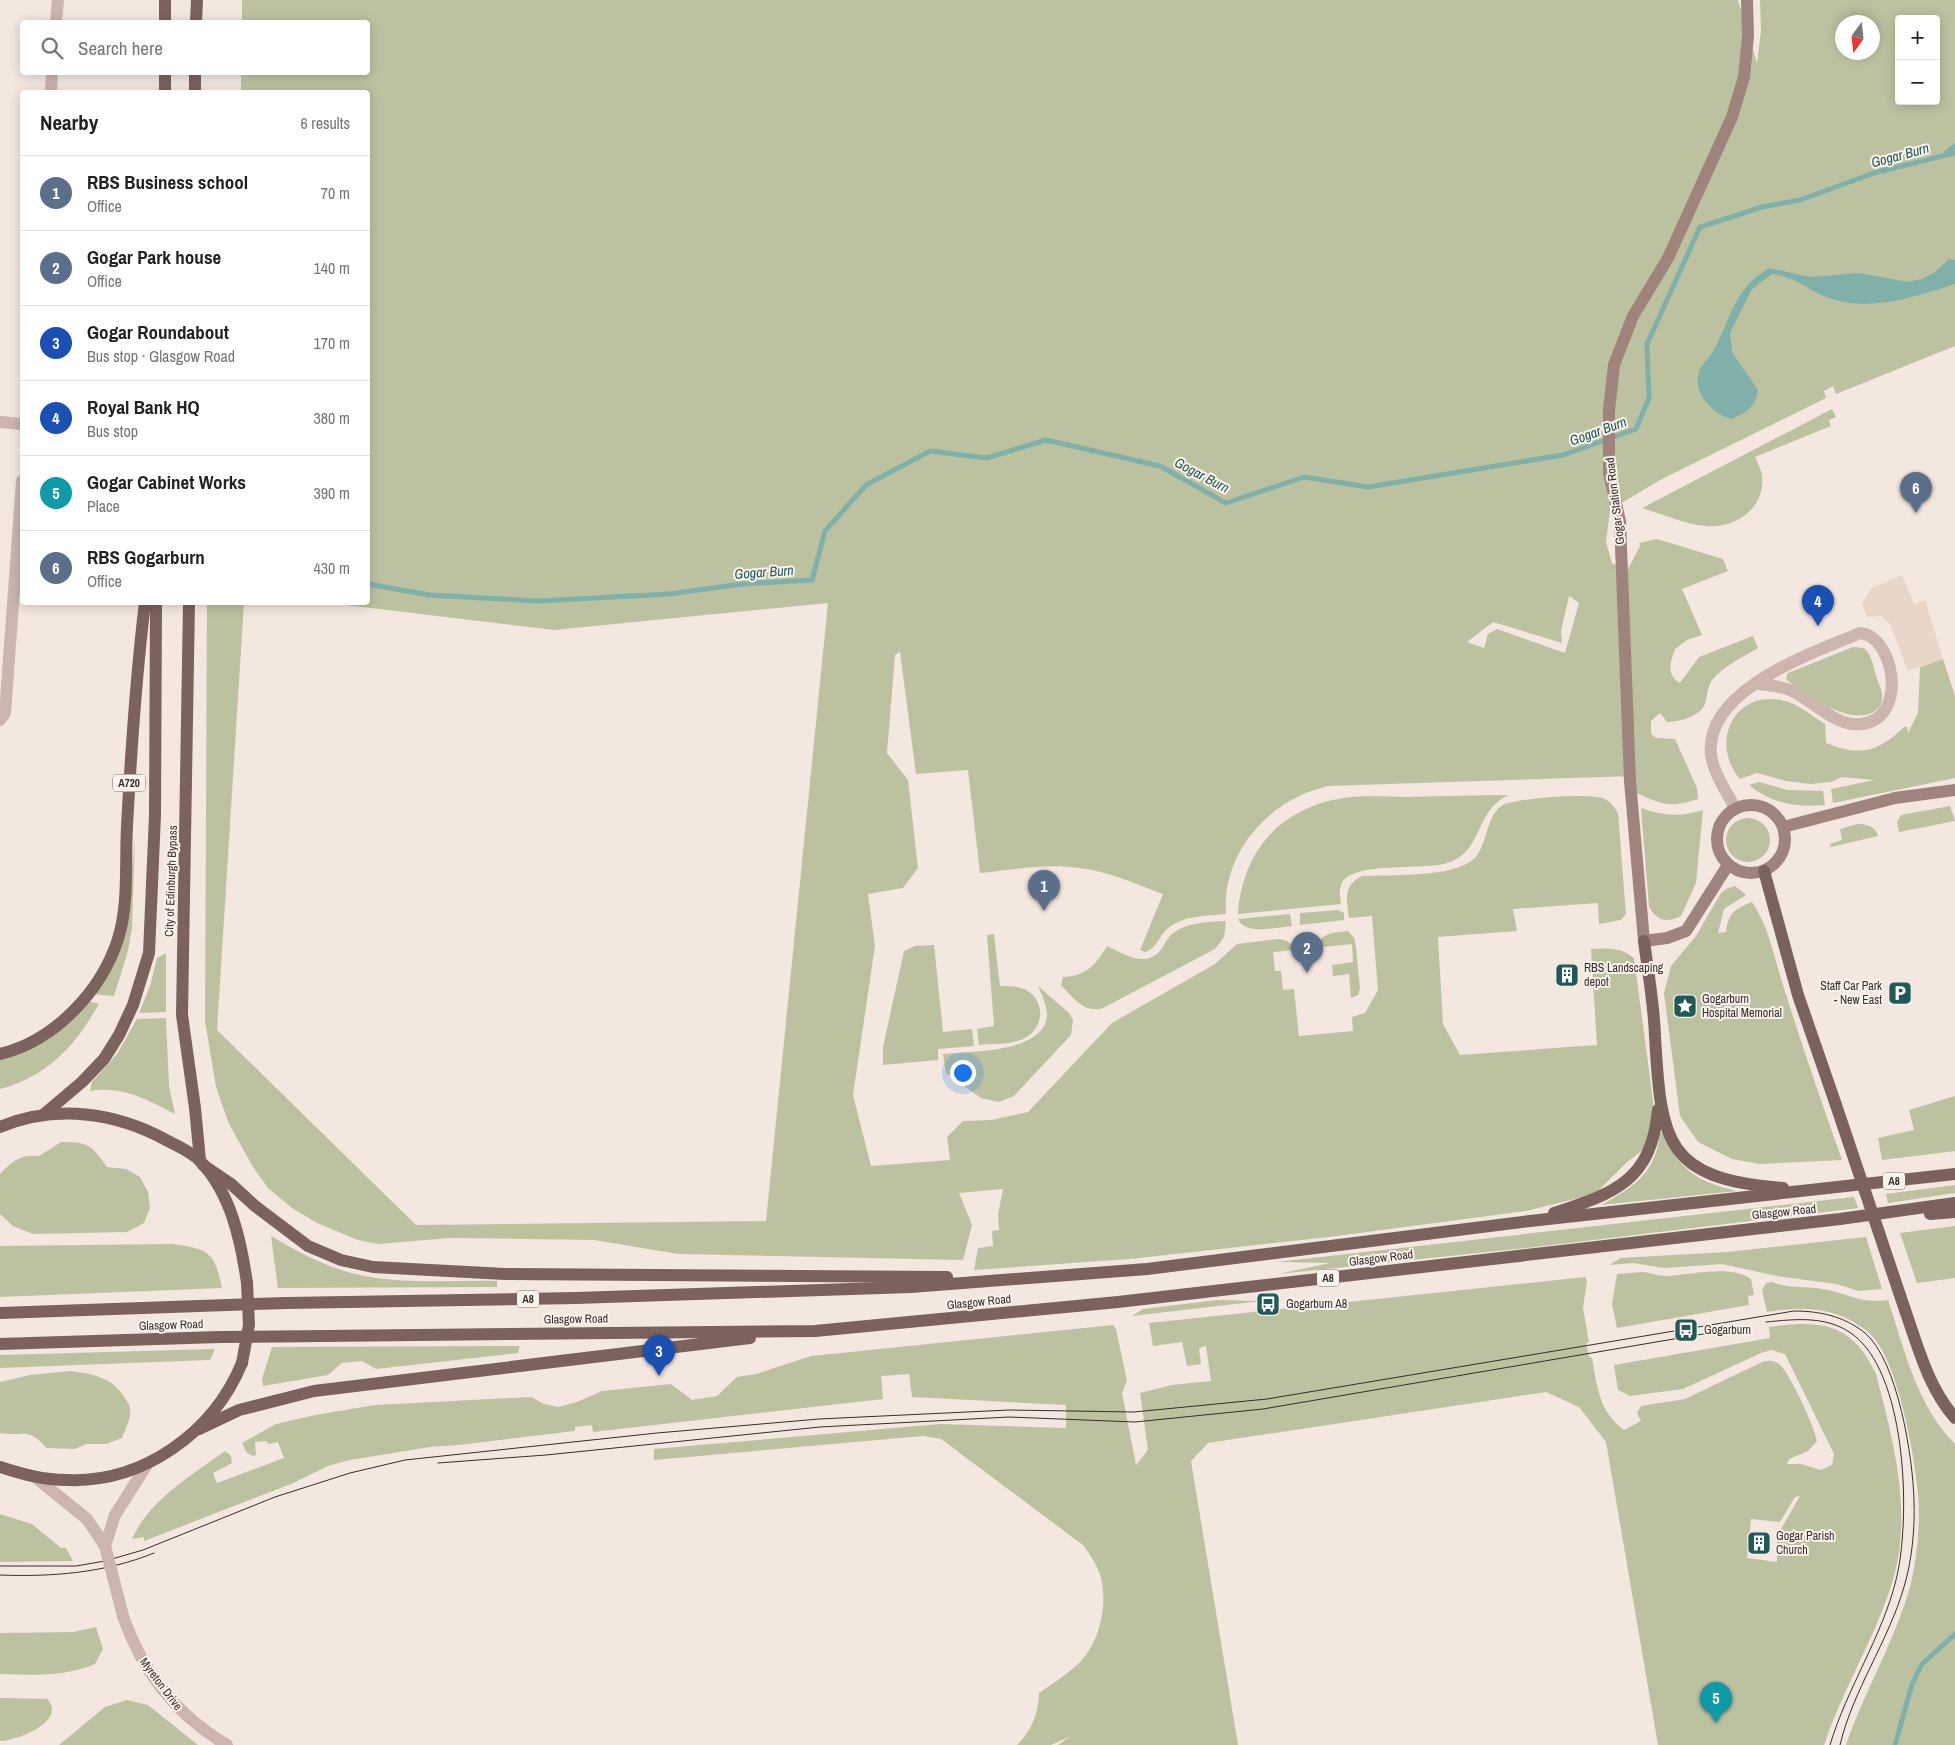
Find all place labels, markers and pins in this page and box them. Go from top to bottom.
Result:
pin: 6 [1900,472,1932,513]
pin: 4 [1802,585,1834,626]
pin: 1 [1028,870,1060,911]
pin: 2 [1291,932,1323,973]
place label: RBS Landscaping depot [1584,960,1664,990]
building icon: RBS Landscaping depot [1554,962,1580,988]
place label: Staff Car Park - New East [1820,978,1882,1008]
parking icon: Staff Car Park - New East [1887,980,1913,1006]
place label: Gogarburn Hospital Memorial [1702,991,1782,1021]
place icon: Gogarburn Hospital Memorial [1672,993,1698,1019]
bus stop icon: Gogarburn A8 [1255,1291,1281,1317]
place label: Gogarburn A8 [1286,1296,1347,1312]
bus stop icon: Gogarburn [1673,1317,1699,1343]
place label: Gogarburn [1704,1322,1751,1338]
pin: 3 [643,1335,675,1376]
place label: Gogar Parish Church [1776,1528,1835,1558]
building icon: Gogar Parish Church [1746,1530,1772,1556]
pin: 5 [1700,1682,1732,1723]

